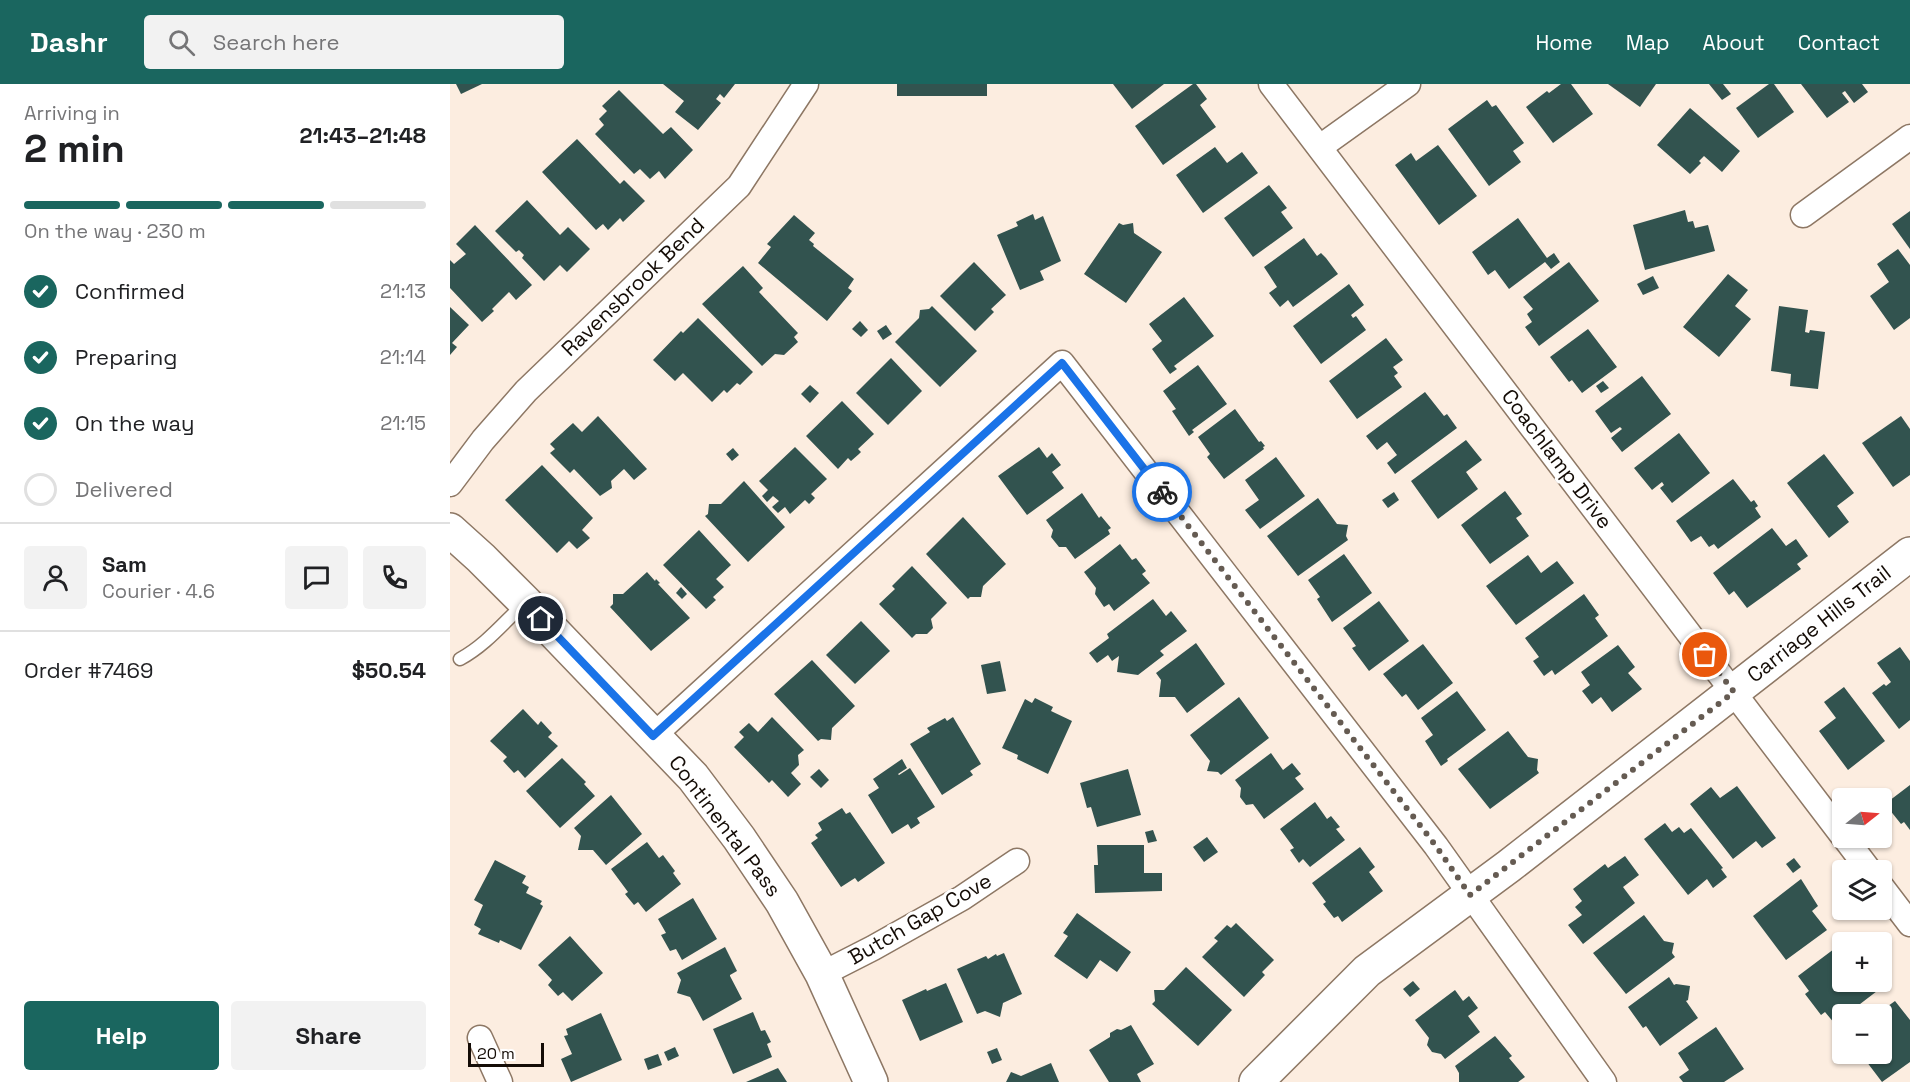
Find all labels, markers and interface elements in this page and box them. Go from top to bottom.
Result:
search box [144,15,564,69]
text: Dashr [30,24,108,60]
icon: search [165,26,198,59]
text: Search here [213,28,340,56]
text: Home [1535,29,1593,56]
text: Map [1626,29,1670,56]
text: About [1703,29,1765,56]
text: Contact [1798,29,1880,56]
text: Arriving in [24,100,120,126]
text: 21:43–21:48 [299,121,426,149]
text: 2 min [24,124,125,173]
street label: Ravensbrook Bend [555,211,710,362]
text: On the way · 230 m [24,218,206,244]
icon: check [24,275,57,308]
text: Confirmed [75,277,185,305]
text: 21:13 [380,278,426,304]
icon: check [24,341,57,374]
text: Preparing [75,343,177,371]
text: 21:14 [380,344,426,370]
street label: Coachlamp Drive [1496,383,1619,534]
icon: check [24,407,57,440]
text: On the way [75,409,194,437]
text: 21:15 [380,410,426,436]
courier [1132,462,1192,522]
text: Delivered [75,475,173,503]
icon: bike [1146,476,1179,509]
button: person [24,546,87,609]
button: chat [285,546,348,609]
button: phone [363,546,426,609]
text: Sam [102,550,147,578]
street label: Carriage Hills Trail [1741,559,1896,688]
text: Courier · 4.6 [102,578,215,604]
pin [515,593,566,644]
icon: home [524,602,557,635]
pin [1679,629,1730,680]
icon: bag [1688,638,1721,671]
text: Order #7469 [24,656,153,684]
text: $50.54 [352,656,426,684]
street label: Continental Pass [663,750,787,902]
north arrow [1832,788,1892,848]
map controls [1832,788,1892,1064]
button: layers [1832,860,1892,920]
street label: Butch Gap Cove [843,867,996,971]
button: + [1832,932,1892,992]
button: Help [24,1001,219,1070]
button: Share [231,1001,426,1070]
button: − [1832,1004,1892,1064]
scale bar [468,1040,544,1068]
text: 20 m [477,1043,515,1064]

